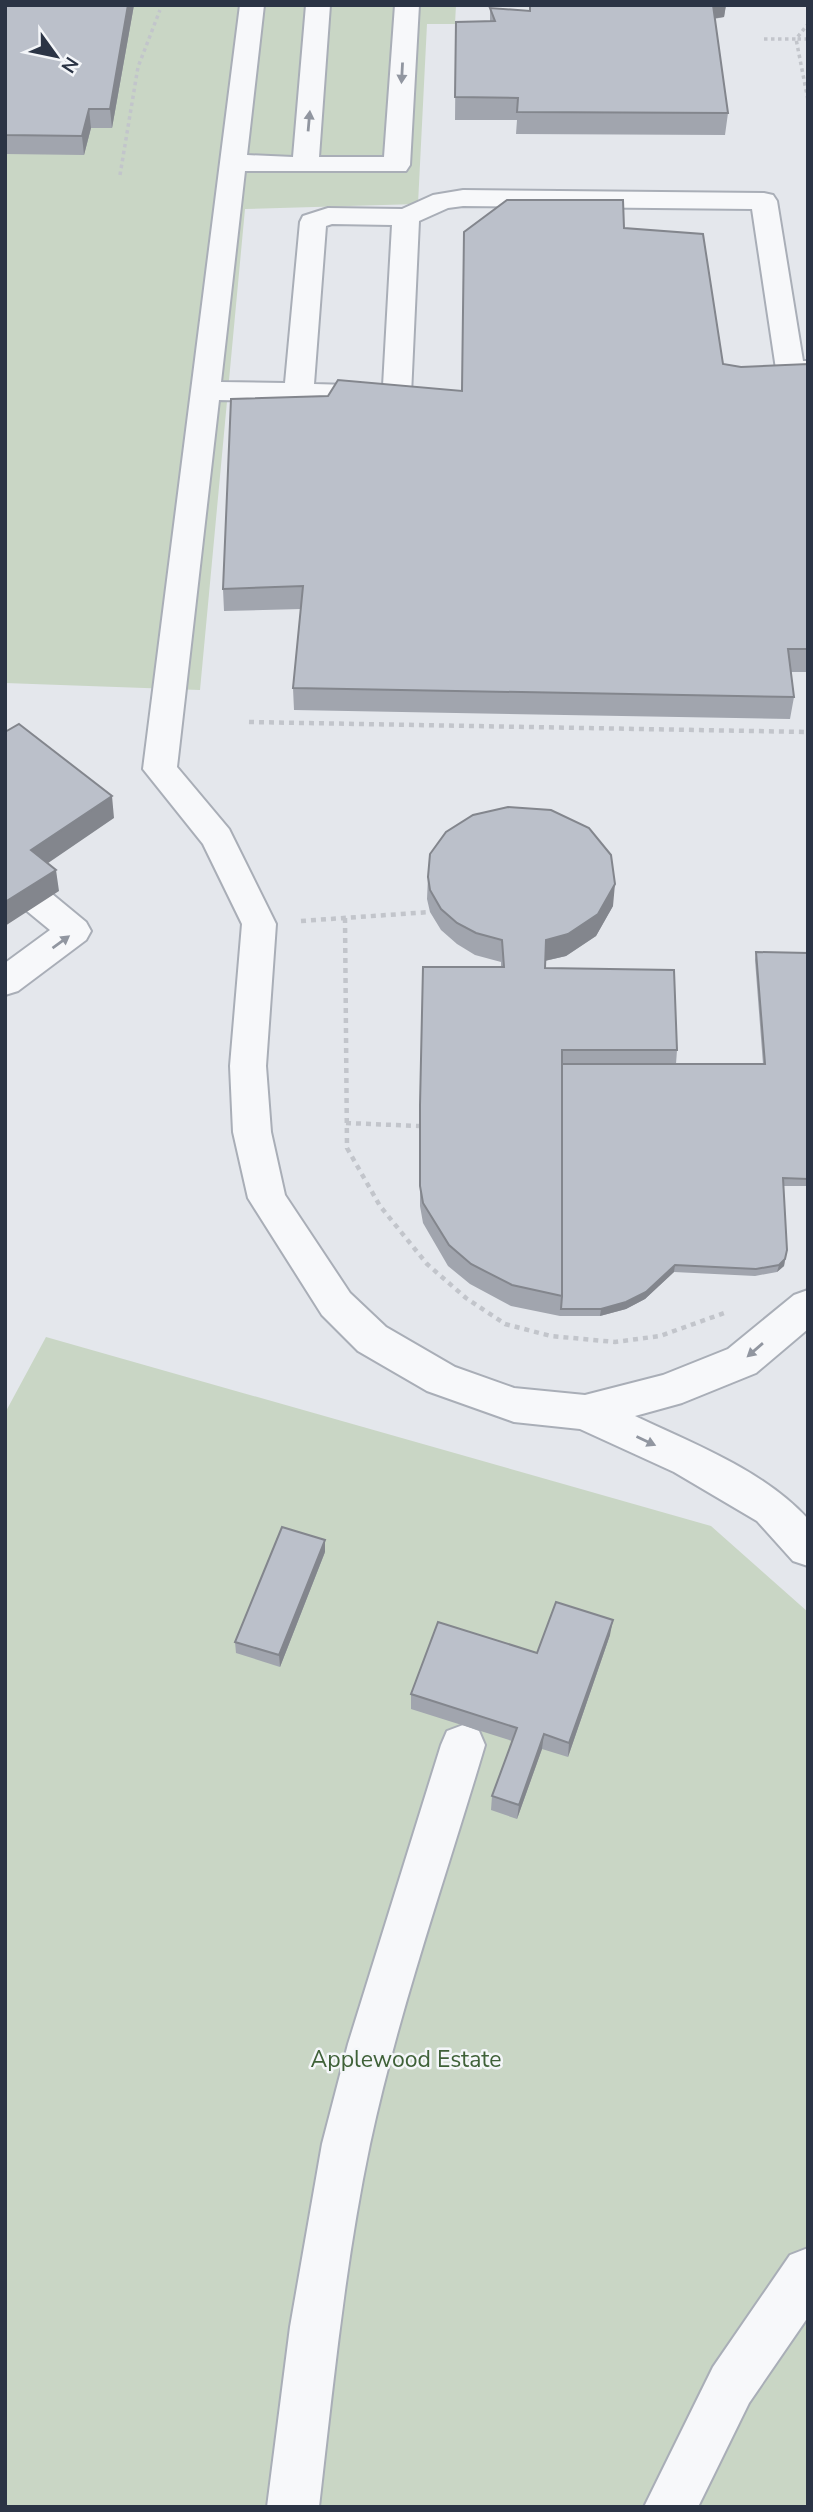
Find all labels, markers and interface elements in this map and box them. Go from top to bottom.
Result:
north arrow [21,21,91,91]
text: N [55,52,84,78]
one-way arrow [397,63,408,85]
one-way arrow [304,110,315,132]
one-way arrow [51,934,69,949]
one-way arrow [747,1342,764,1357]
one-way arrow [636,1435,656,1446]
park label: Applewood Estate [310,2044,502,2075]

